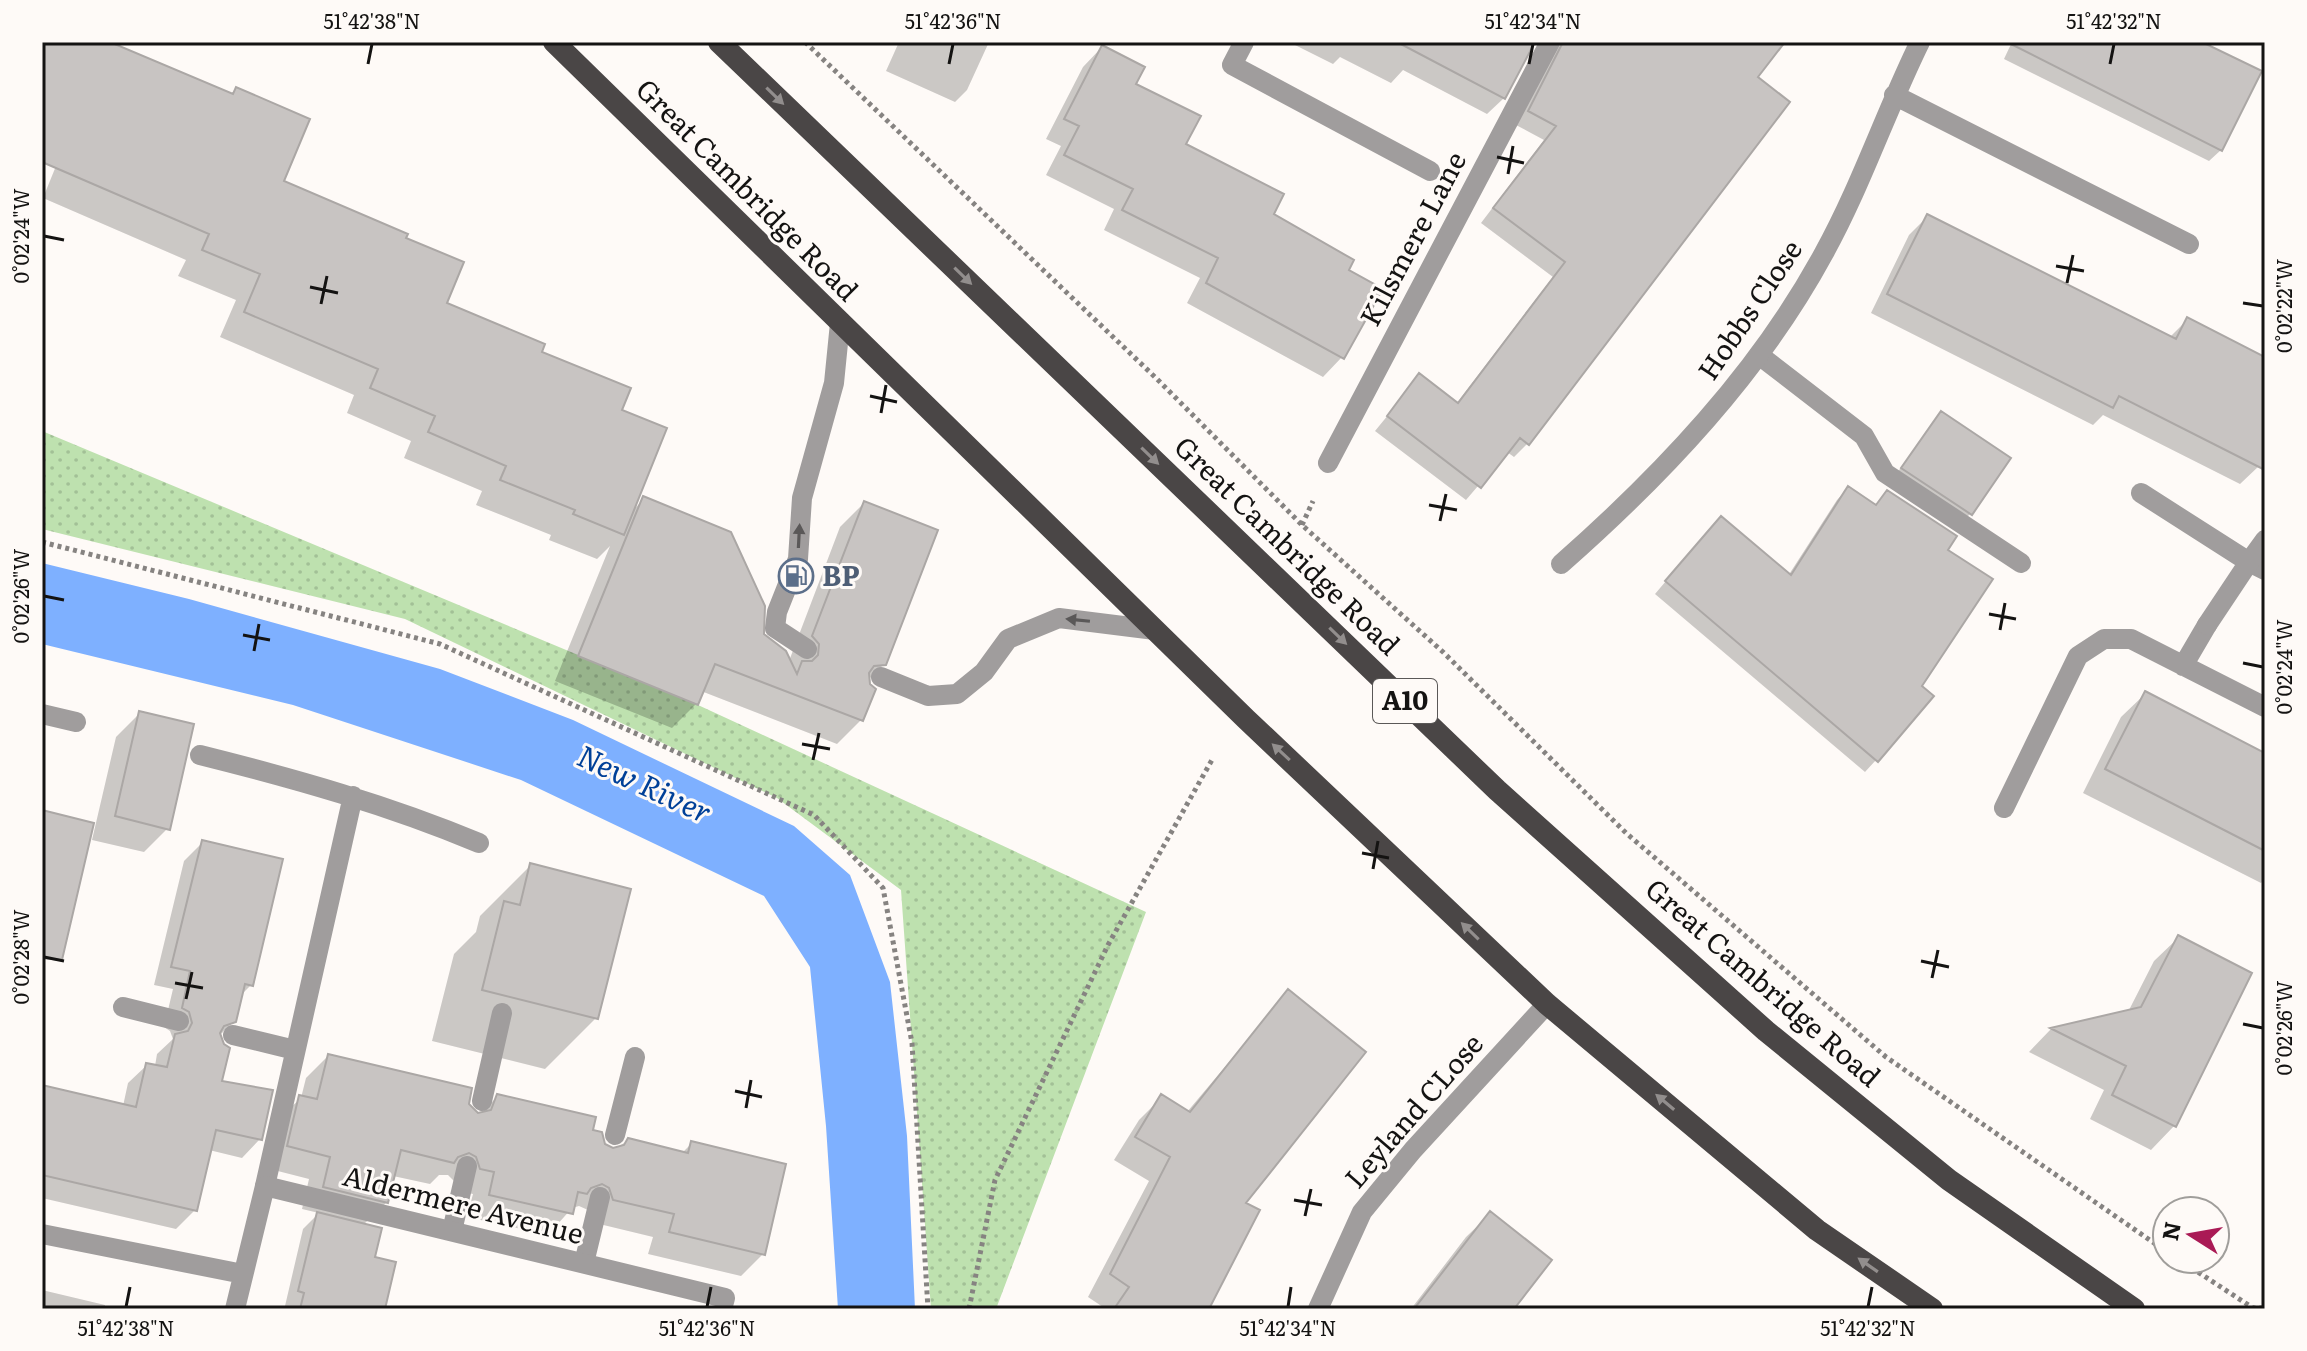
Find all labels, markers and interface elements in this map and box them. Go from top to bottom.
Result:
text: 51°42'38"N [323,5,421,35]
text: 51°42'36"N [905,5,1001,35]
text: 51°42'34"N [1485,5,1581,35]
text: 51°42'32"N [2066,5,2162,35]
street label: Great Cambridge Road [628,68,869,309]
one-way arrow [765,86,784,105]
street label: Kilsmere Lane [1348,143,1475,333]
text: 0°02'24"W [5,188,35,284]
street label: Hobbs Close [1686,230,1811,388]
text: 0°02'22"W [2268,259,2298,353]
one-way arrow [953,267,972,285]
street label: Great Cambridge Road [1166,425,1411,664]
one-way arrow [1140,447,1159,465]
one-way arrow [793,523,806,548]
text: 0°02'26"W [5,548,35,643]
place label: BP [822,553,860,595]
fuel station icon: BP [777,557,815,595]
one-way arrow [1065,614,1090,627]
text: 0°02'24"W [2268,619,2298,715]
one-way arrow [1328,627,1347,645]
road number: A10 [1373,679,1437,723]
water label: New River [571,732,720,833]
one-way arrow [1271,744,1290,762]
street label: Great Cambridge Road [1637,867,1891,1096]
text: 0°02'28"W [5,909,35,1005]
one-way arrow [1461,922,1480,940]
text: 0°02'26"W [2268,980,2298,1075]
street label: Leyland CLose [1333,1023,1492,1196]
one-way arrow [1655,1094,1675,1111]
street label: Aldermere Avenue [339,1153,588,1253]
north arrow [2151,1195,2231,1275]
text: N [2152,1219,2188,1243]
one-way arrow [1857,1258,1878,1273]
text: 51°42'38"N [77,1312,175,1342]
text: 51°42'36"N [659,1312,755,1342]
text: 51°42'34"N [1240,1312,1336,1342]
text: 51°42'32"N [1820,1312,1916,1342]

